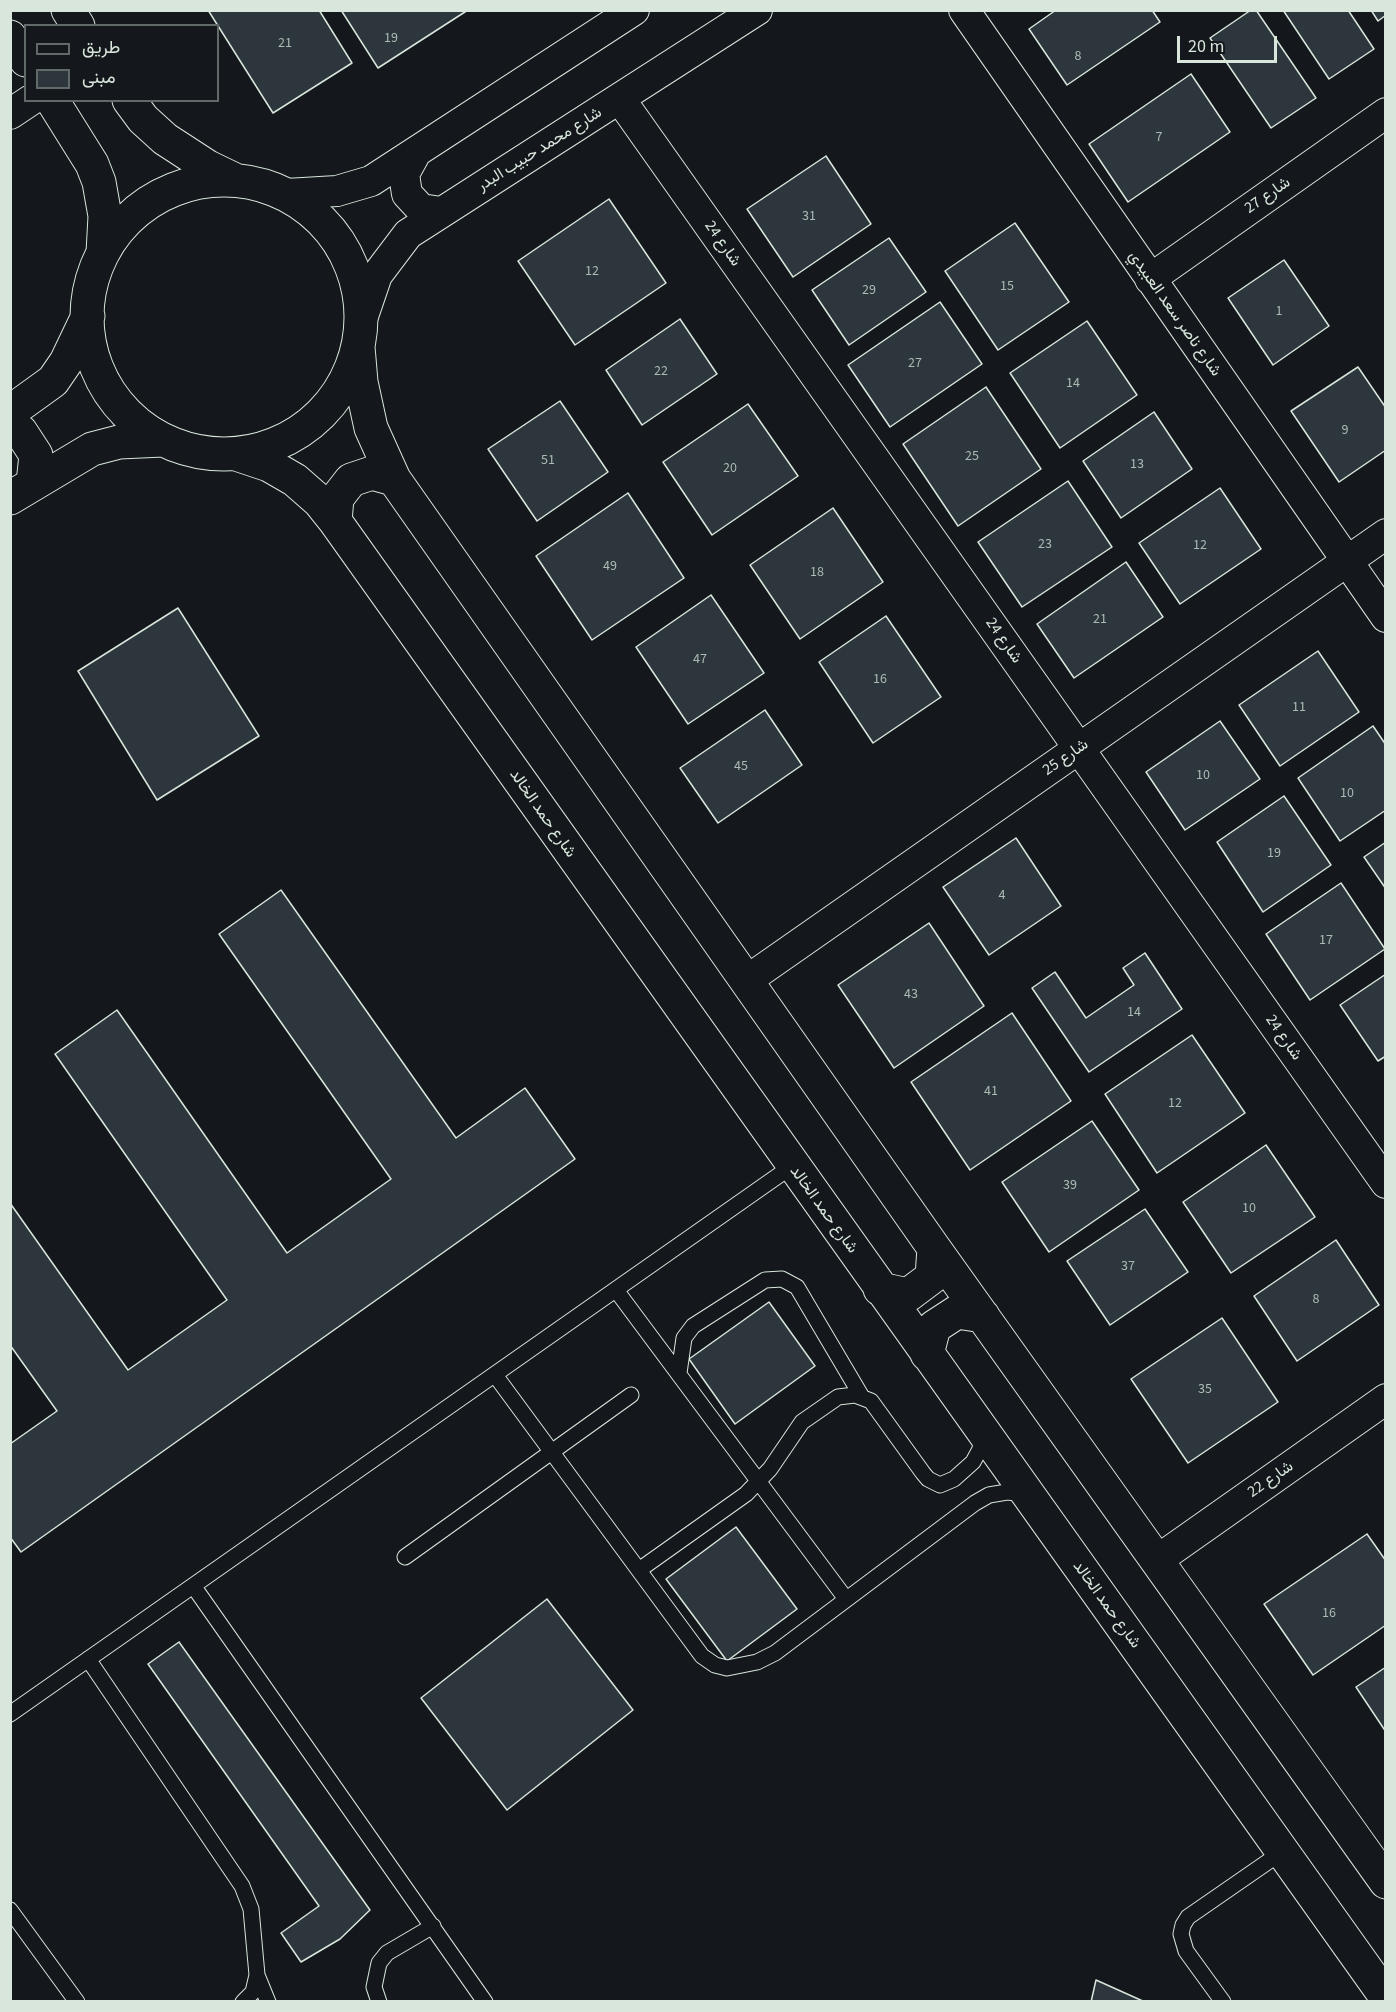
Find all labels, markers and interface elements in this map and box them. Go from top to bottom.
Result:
legend [24,24,219,102]
scale bar [1180,24,1280,62]
house number: 19 [384,31,398,47]
text: 20 m [1188,34,1224,59]
text: طريق [82,35,120,60]
house number: 21 [278,36,292,52]
house number: 8 [1075,49,1081,65]
text: مبنى [82,65,116,90]
street label: شارع محمد حبيب البدر [474,104,606,196]
house number: 7 [1156,130,1162,146]
street label: شارع 27 [1241,173,1295,219]
house number: 31 [802,209,816,225]
street label: شارع 24 [699,217,745,271]
street label: شارع ناصر سعد العبيدي [1123,247,1225,381]
house number: 12 [585,264,599,280]
house number: 15 [1000,279,1014,295]
house number: 29 [862,283,876,299]
house number: 1 [1276,304,1282,320]
house number: 27 [908,356,922,372]
house number: 22 [654,364,668,380]
house number: 14 [1066,376,1080,392]
house number: 9 [1342,423,1348,439]
house number: 25 [965,449,979,465]
house number: 51 [541,453,555,469]
house number: 13 [1130,457,1144,473]
house number: 20 [723,461,737,477]
house number: 23 [1038,537,1052,553]
house number: 12 [1193,538,1207,554]
house number: 49 [603,559,617,575]
house number: 18 [810,565,824,581]
house number: 21 [1093,612,1107,628]
street label: شارع 24 [980,614,1026,668]
house number: 47 [693,652,707,668]
house number: 16 [873,672,887,688]
house number: 11 [1292,700,1306,716]
street label: شارع 25 [1039,735,1093,781]
house number: 45 [734,759,748,775]
street label: شارع حمد الخالد [504,766,580,862]
house number: 10 [1196,768,1210,784]
house number: 10 [1340,786,1354,802]
house number: 19 [1267,846,1281,862]
house number: 4 [999,888,1005,904]
house number: 17 [1319,933,1333,949]
house number: 43 [904,987,918,1003]
house number: 14 [1127,1005,1141,1021]
street label: شارع 24 [1260,1011,1306,1065]
house number: 41 [984,1084,998,1100]
house number: 12 [1168,1096,1182,1112]
street label: شارع حمد الخالد [785,1162,861,1258]
house number: 39 [1063,1178,1077,1194]
house number: 10 [1242,1201,1256,1217]
house number: 37 [1121,1259,1135,1275]
house number: 8 [1313,1292,1319,1308]
house number: 35 [1198,1382,1212,1398]
street label: شارع 22 [1244,1457,1298,1503]
street label: شارع حمد الخالد [1068,1557,1144,1653]
house number: 16 [1322,1606,1336,1622]

